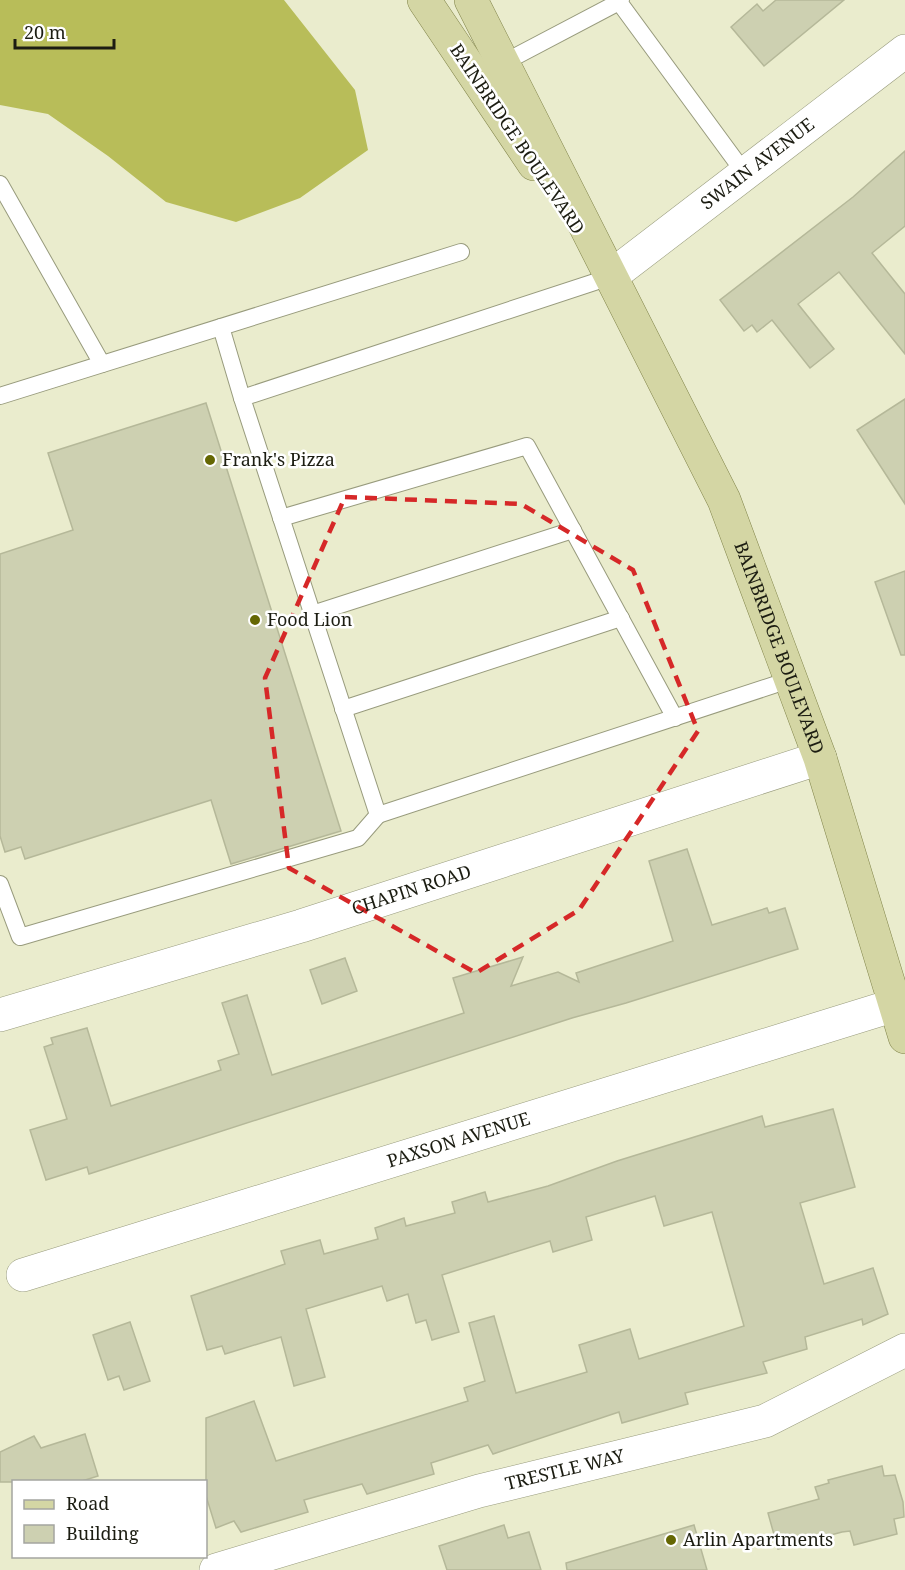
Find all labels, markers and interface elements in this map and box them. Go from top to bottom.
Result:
scale bar [15,12,114,50]
text: 20 m [24,20,66,44]
street label: BAINBRIDGE BOULEVARD [445,39,591,238]
street label: SWAIN AVENUE [695,112,819,214]
place label: Frank's Pizza [222,447,335,471]
marker: Frank's Pizza [203,453,217,467]
street label: BAINBRIDGE BOULEVARD [729,538,830,757]
place label: Food Lion [267,607,353,631]
marker: Food Lion [248,613,262,627]
street label: CHAPIN ROAD [348,859,474,920]
street label: PAXSON AVENUE [384,1106,533,1173]
street label: TRESTLE WAY [503,1443,627,1495]
legend [12,1480,207,1558]
text: Road [66,1491,109,1515]
text: Building [66,1521,139,1545]
place label: Arlin Apartments [683,1527,833,1551]
marker: Arlin Apartments [664,1533,678,1547]

